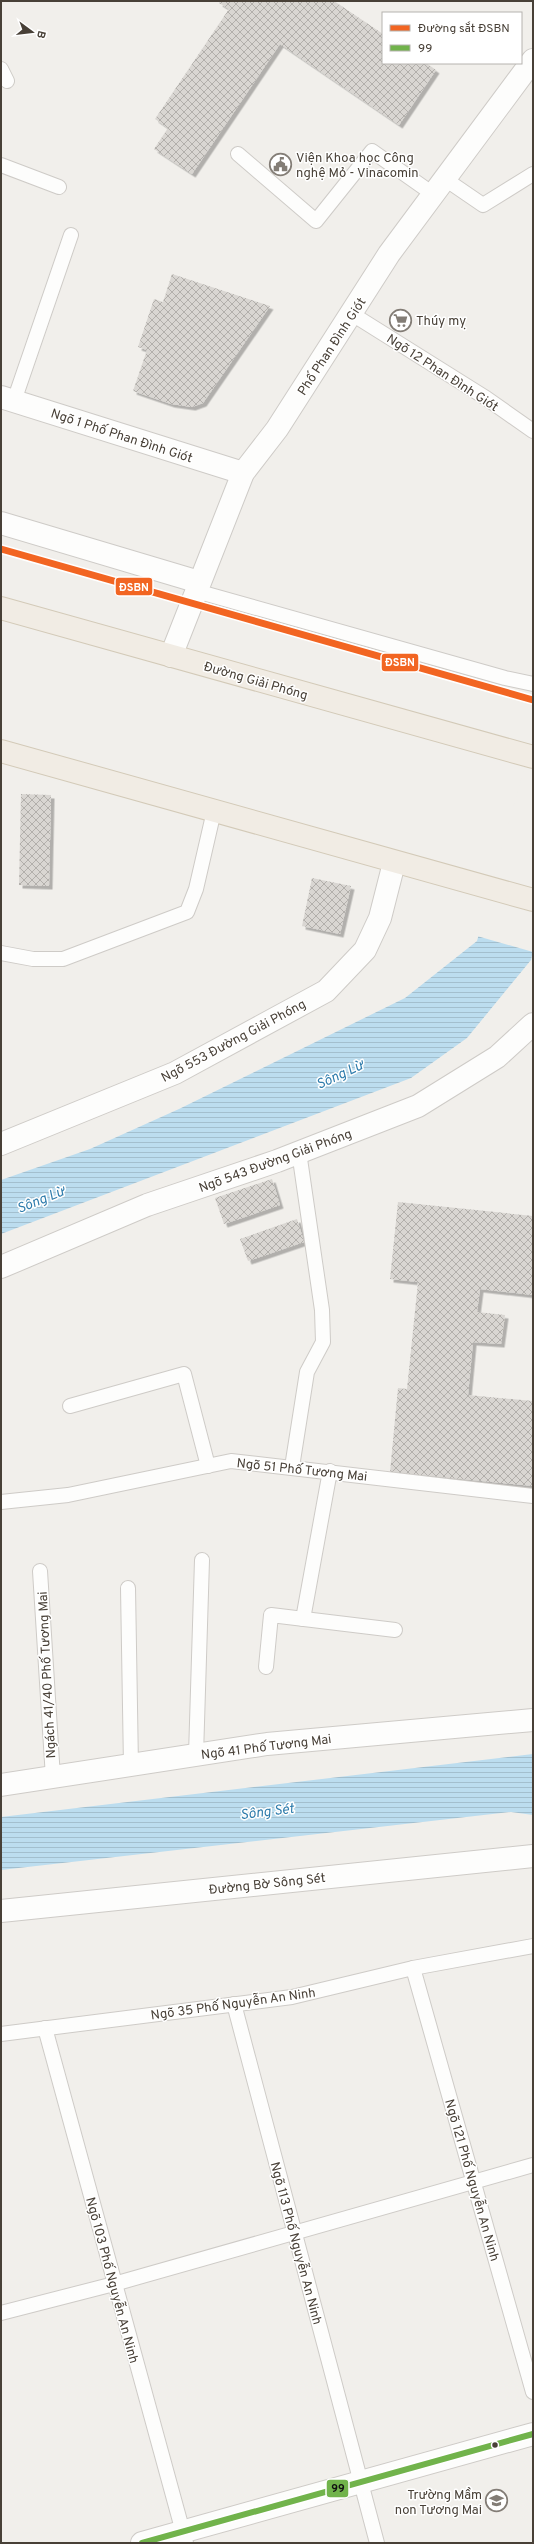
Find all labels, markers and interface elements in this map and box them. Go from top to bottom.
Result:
north arrow [12,12,52,52]
legend [382,12,522,64]
text: Đường sắt ĐSBN [418,21,510,37]
text: B [33,29,48,40]
text: 99 [418,41,432,57]
public building icon: Viện Khoa học Công nghệ Mỏ - Vinacomin [268,151,294,177]
place label: Viện Khoa học Công nghệ Mỏ - Vinacomin [296,151,419,182]
street label: Phố Phan Đình Giót [294,295,370,399]
supermarket icon: Thúy mỵ [388,307,414,333]
place label: Thúy mỵ [416,314,466,330]
street label: Ngõ 12 Phan Đình Giót [383,332,501,416]
street label: Ngõ 1 Phố Phan Đình Giót [48,405,195,467]
line badge: ĐSBN [115,577,153,596]
text: ĐSBN [119,581,149,595]
line badge: ĐSBN [381,653,419,672]
text: ĐSBN [385,656,415,670]
street label: Đường Giải Phóng [202,659,309,704]
street label: Ngõ 553 Đường Giải Phóng [159,997,309,1087]
water label: Sông Lừ [314,1056,369,1094]
street label: Ngõ 543 Đường Giải Phóng [197,1127,354,1197]
water label: Sông Lừ [15,1182,70,1218]
street label: Ngõ 51 Phố Tương Mai [236,1455,368,1486]
street label: Ngách 41/40 Phố Tương Mai [35,1591,60,1759]
street label: Ngõ 41 Phố Tương Mai [200,1731,332,1764]
water label: Sông Sét [239,1801,296,1824]
street label: Đường Bờ Sông Sét [208,1871,326,1899]
street label: Ngõ 35 Phố Nguyễn An Ninh [150,1984,317,2024]
street label: Ngõ 121 Phố Nguyễn An Ninh [440,2097,504,2264]
street label: Ngõ 113 Phố Nguyễn An Ninh [266,2160,326,2327]
street label: Ngõ 103 Phố Nguyễn An Ninh [81,2195,143,2365]
unlabelled marker [490,2440,500,2450]
line badge: 99 [326,2479,349,2498]
text: 99 [331,2482,345,2496]
place label: Trường Mầm non Tương Mai [395,2487,482,2519]
school or university icon: Trường Mầm non Tương Mai [484,2488,510,2514]

